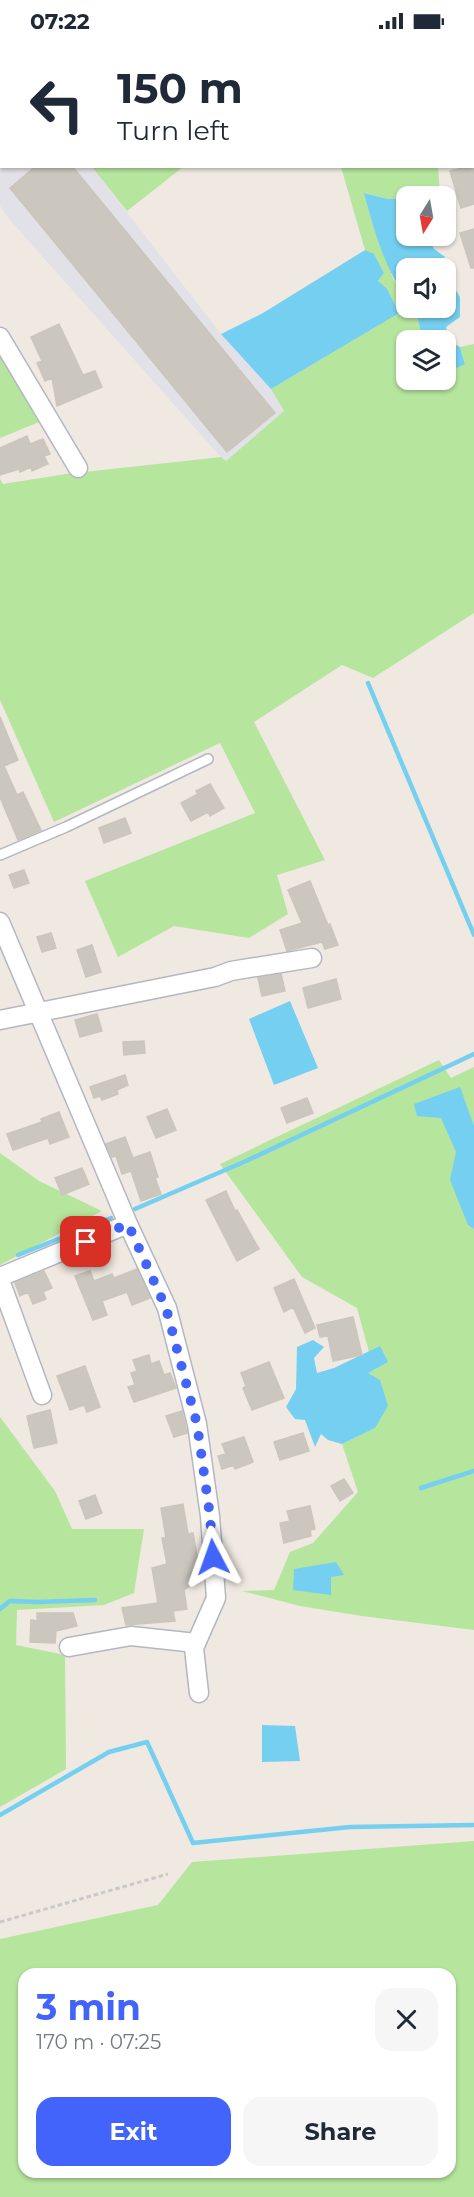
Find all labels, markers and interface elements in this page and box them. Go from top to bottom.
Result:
text: 07:22 [30,8,90,35]
text: 150 m [117,62,243,114]
icon: left [18,66,96,144]
text: Turn left [117,114,230,147]
north arrow [396,186,456,246]
map controls [396,186,456,390]
button: sound [396,258,456,318]
button: layers [396,330,456,390]
pin [60,1216,111,1267]
icon: arrive [69,1225,102,1258]
position arrow [181,1525,245,1589]
text: 3 min [36,1985,141,2029]
button: close [375,1988,438,2051]
text: 170 m · 07:25 [36,2030,161,2054]
button: Exit [36,2097,231,2166]
button: Share [243,2097,438,2166]

